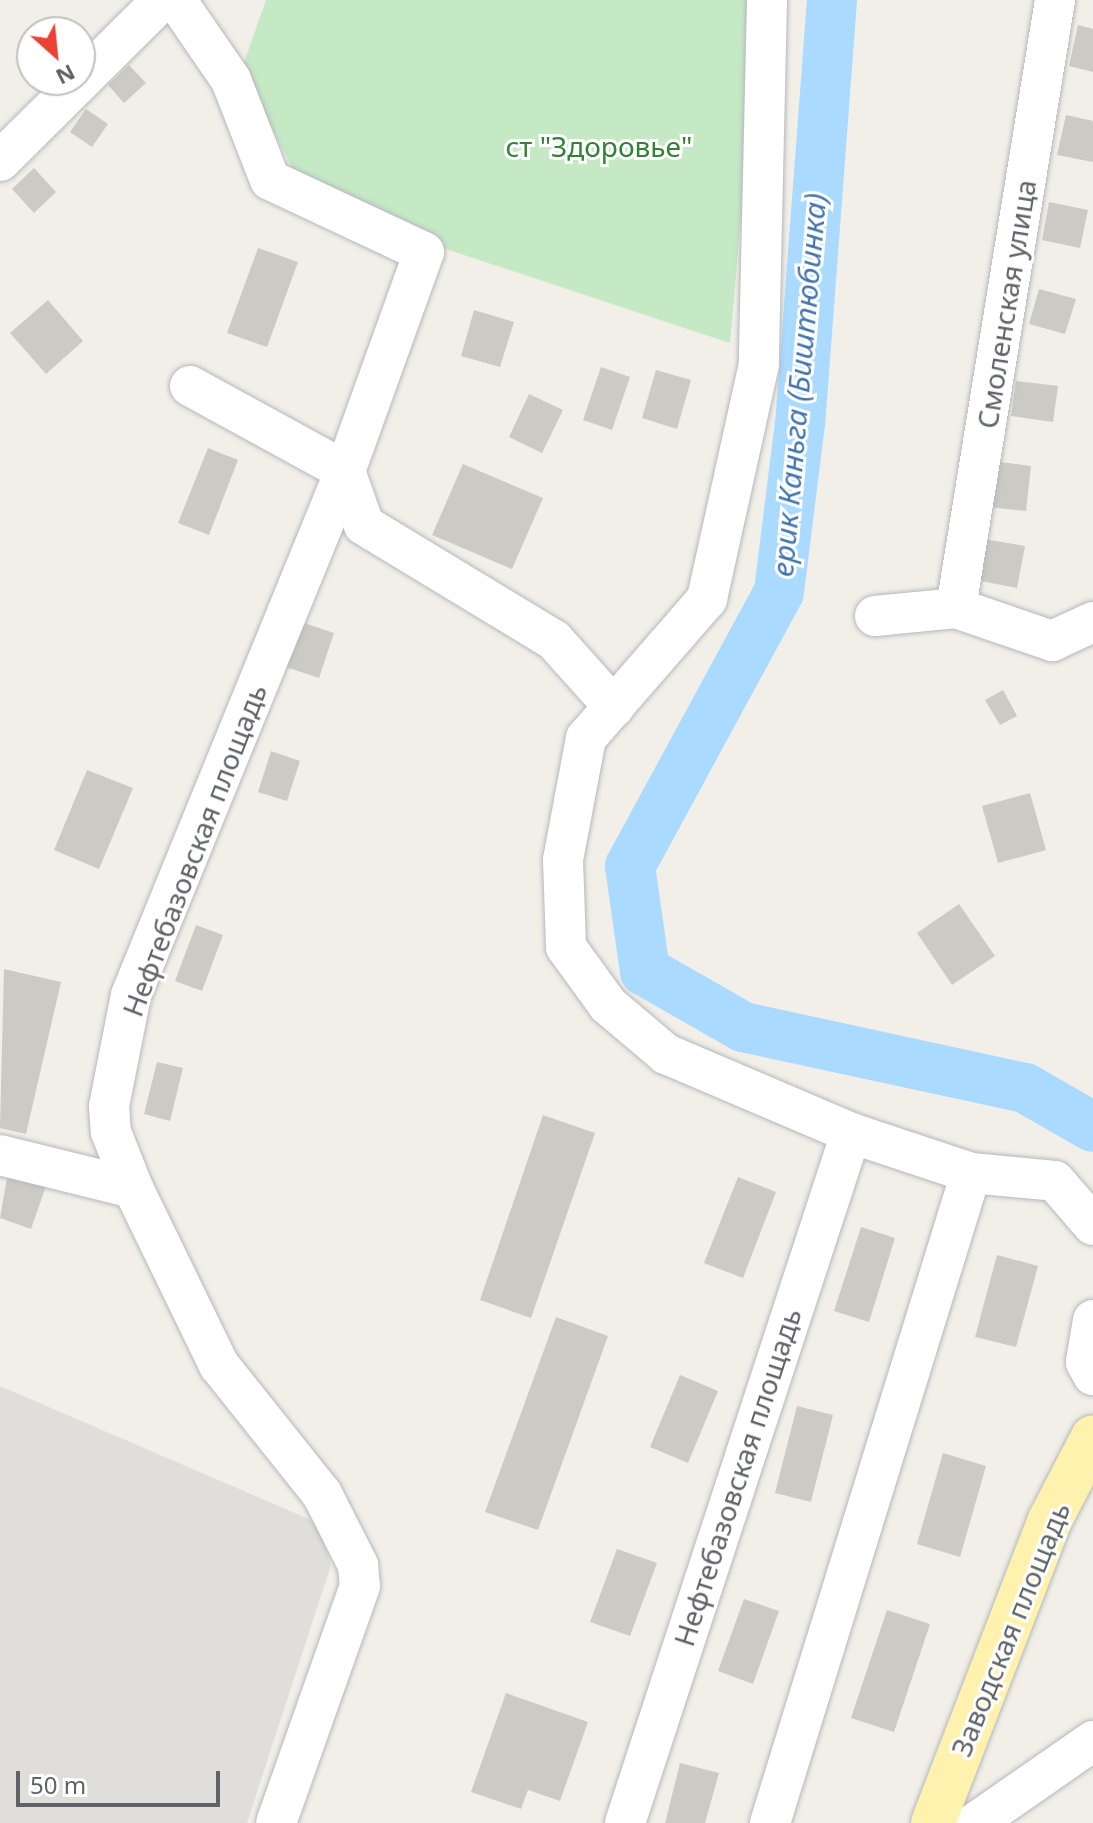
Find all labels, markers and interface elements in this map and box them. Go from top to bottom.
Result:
north arrow [16,16,96,96]
text: N [51,58,81,93]
park label: ст "Здоровье" [506,129,692,163]
street label: Смоленская улица [970,177,1042,431]
water label: ерик Каньга (Биштюбинка) [764,192,834,578]
street label: Нефтебазовская площадь [115,679,273,1021]
street label: Нефтебазовская площадь [666,1304,808,1650]
street label: Заводская площадь [944,1497,1076,1761]
scale bar [20,1755,224,1805]
text: 50 m [30,1768,86,1801]

